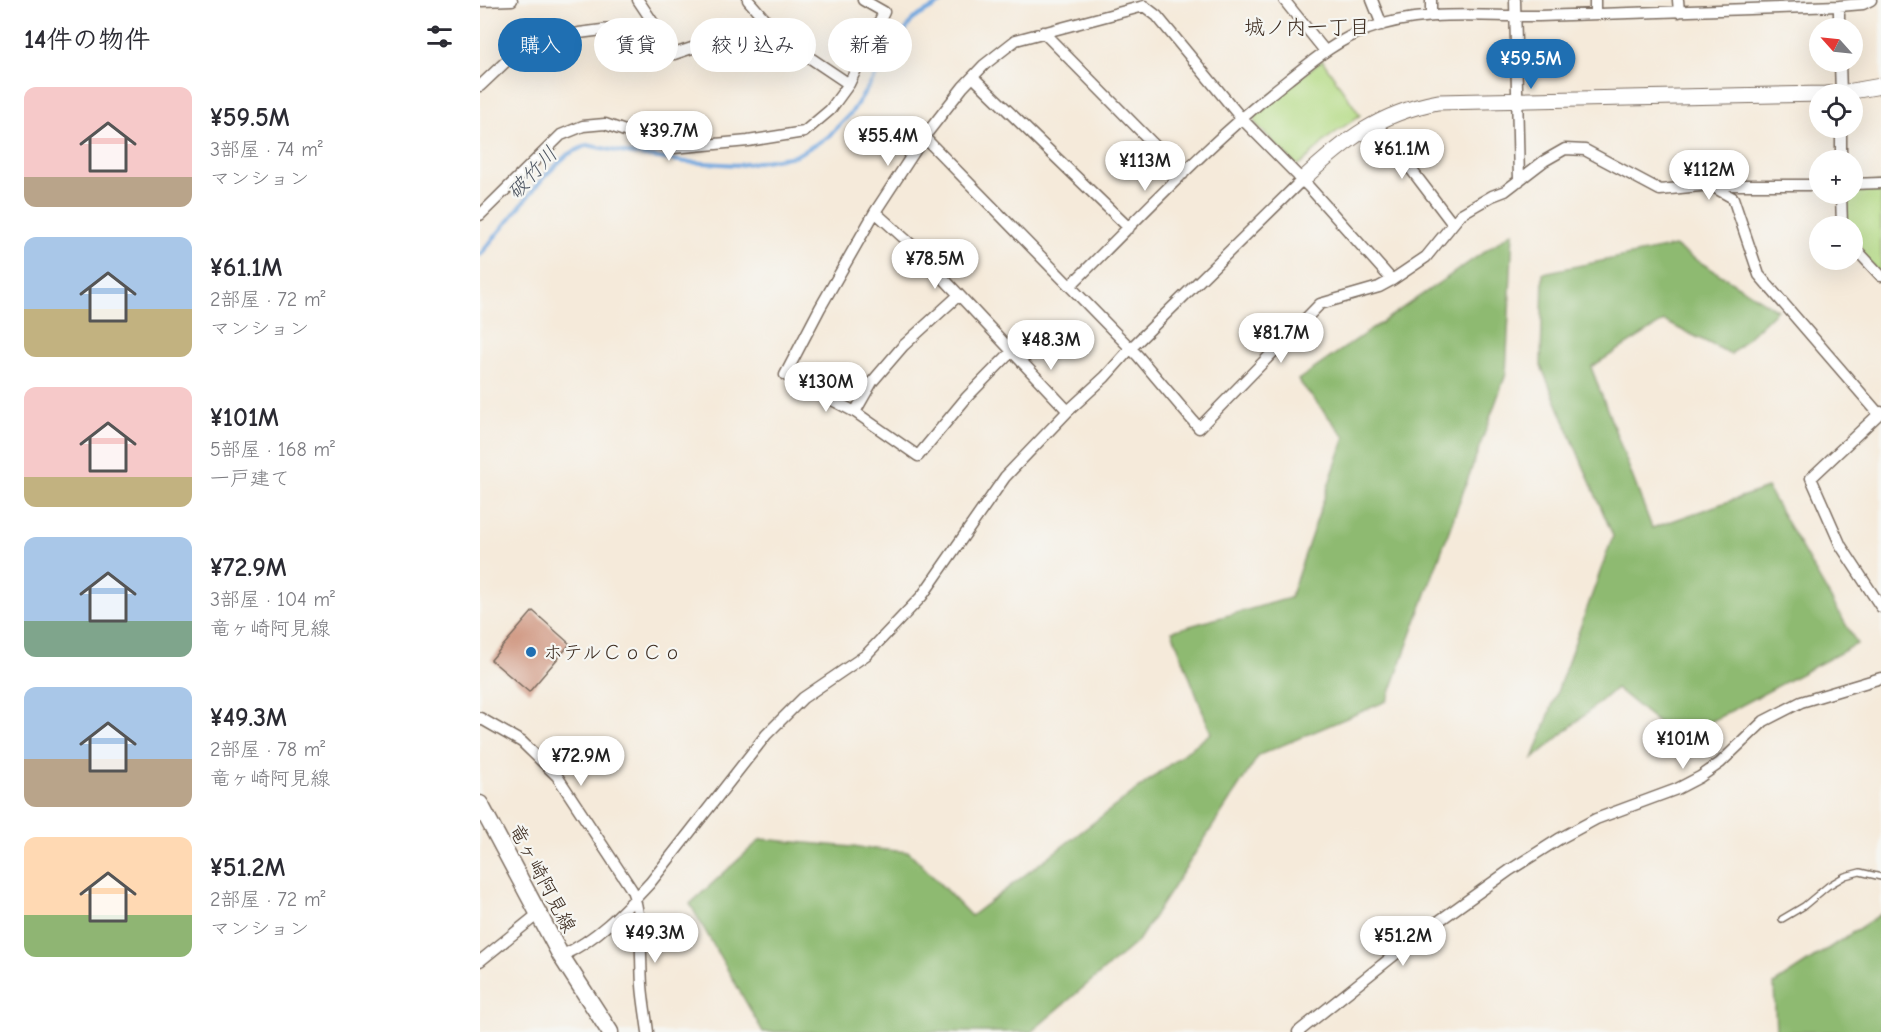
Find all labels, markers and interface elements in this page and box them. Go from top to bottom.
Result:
district label: 城ノ内一丁目 [1244,15,1370,39]
chip: 購入 [498,18,582,72]
chip: 賃貸 [594,18,678,72]
chip: 絞り込み [690,18,816,72]
chip: 新着 [828,18,912,72]
north arrow [1809,18,1863,72]
map controls [1809,18,1863,270]
icon: filters [423,20,456,53]
text: 14件の物件 [24,25,150,55]
pin: ¥59.5M [1482,39,1580,90]
text: ¥59.5M [1500,47,1562,70]
button: locate [1809,84,1863,138]
text: ¥59.5M [210,103,290,133]
icon: home [72,111,144,183]
pin: ¥39.7M [620,111,718,162]
pin: ¥55.4M [839,116,937,167]
text: ¥39.7M [640,119,698,142]
text: ¥55.4M [858,124,918,147]
pin: ¥61.1M [1353,129,1451,180]
text: ¥61.1M [1374,137,1430,160]
text: 3部屋 · 74 m² [210,138,323,161]
pin: ¥113M [1103,141,1187,192]
water label: 破竹川 [502,142,562,204]
text: ¥113M [1119,149,1171,172]
pin: ¥112M [1667,150,1751,201]
button: + [1809,150,1863,204]
text: ¥112M [1683,158,1735,181]
text: マンション [210,167,309,190]
button: − [1809,216,1863,270]
pin: ¥78.5M [886,239,984,290]
text: ¥78.5M [906,247,964,270]
text: ¥61.1M [210,253,283,283]
icon: home [72,261,144,333]
text: 2部屋 · 72 m² [210,288,325,311]
pin: ¥81.7M [1232,313,1330,364]
text: マンション [210,317,309,340]
pin: ¥48.3M [1002,320,1100,371]
text: ¥81.7M [1253,321,1309,344]
text: ¥48.3M [1021,328,1081,351]
pin: ¥130M [784,362,868,413]
text: ¥130M [798,370,854,393]
text: ¥101M [210,403,279,433]
icon: home [72,411,144,483]
text: 5部屋 · 168 m² [210,438,335,461]
text: 一戸建て [210,467,290,490]
text: ¥72.9M [210,553,287,583]
icon: home [72,561,144,633]
text: 3部屋 · 104 m² [210,588,335,611]
text: 竜ヶ崎阿見線 [210,617,330,640]
place label: ホテルＣｏＣｏ [543,641,682,664]
marker: ホテルＣｏＣｏ [524,645,538,659]
text: ¥49.3M [210,703,287,733]
icon: home [72,711,144,783]
pin: ¥101M [1641,719,1725,770]
text: ¥101M [1656,727,1710,750]
pin: ¥72.9M [532,736,630,787]
text: 2部屋 · 78 m² [210,738,325,761]
text: ¥72.9M [552,744,611,767]
text: 竜ヶ崎阿見線 [210,767,330,790]
street label: 竜ヶ崎阿見線 [504,820,581,937]
text: ¥51.2M [210,853,285,883]
icon: home [72,861,144,933]
text: 2部屋 · 72 m² [210,888,325,911]
pin: ¥49.3M [606,913,704,964]
pin: ¥51.2M [1354,916,1452,967]
text: マンション [210,917,309,940]
text: ¥49.3M [625,921,685,944]
text: ¥51.2M [1374,924,1432,947]

